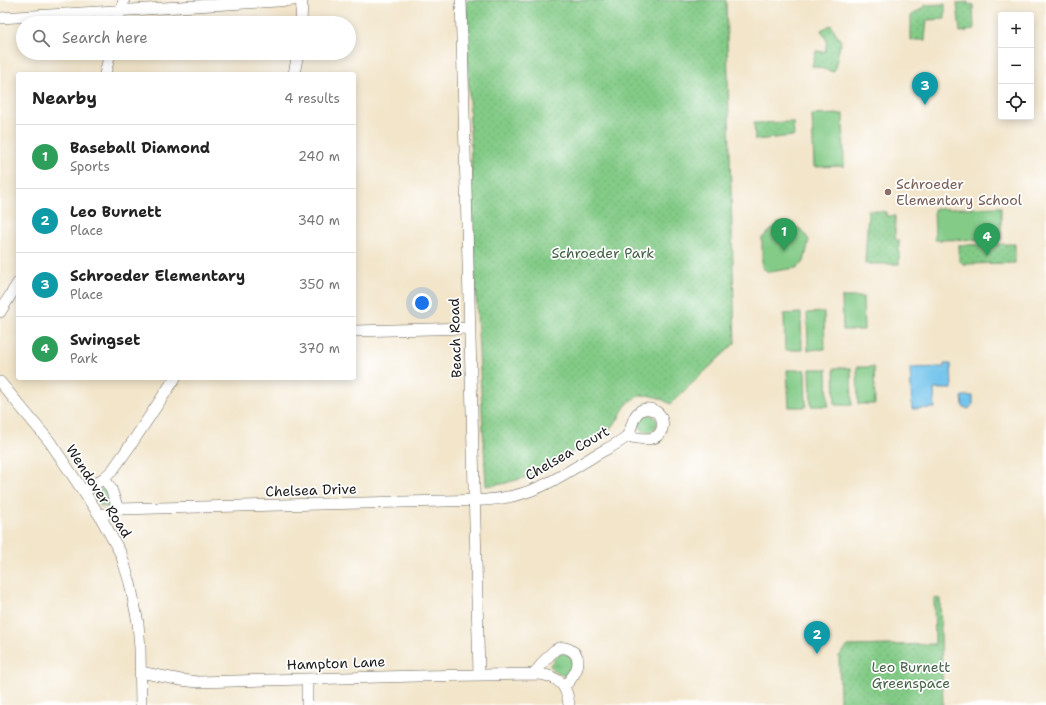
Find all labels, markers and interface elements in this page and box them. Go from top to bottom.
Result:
map controls [998,12,1034,120]
button: + [998,12,1034,48]
search box [16,16,356,60]
icon: search [30,27,52,49]
text: Search here [62,28,148,48]
button: − [998,48,1034,84]
pin: 3 [912,72,938,105]
button: locate [998,84,1034,120]
text: Nearby [32,87,97,109]
text: 4 results [284,90,340,107]
text: Baseball Diamond [70,138,210,158]
text: 1 [42,148,48,165]
text: 240 m [298,148,340,165]
text: Sports [70,158,110,175]
place label: Schroeder Elementary School [896,175,1023,209]
marker: Schroeder Elementary School [883,187,893,197]
text: Leo Burnett [70,202,162,222]
text: 2 [40,212,50,229]
text: 340 m [298,212,340,229]
pin: 1 [771,218,797,251]
text: Place [70,222,103,239]
pin: 4 [974,223,1000,256]
park label: Schroeder Park [552,244,654,262]
text: Schroeder Elementary [70,266,245,286]
text: 3 [40,276,50,293]
text: 350 m [299,276,340,293]
text: Place [70,286,103,303]
your location [412,293,432,313]
street label: Beach Road [445,298,465,378]
text: Swingset [70,330,140,350]
text: 4 [40,340,50,357]
text: 370 m [298,340,340,357]
text: Park [70,350,98,367]
street label: Chelsea Court [522,422,612,484]
street label: Wendover Road [62,441,136,541]
street label: Chelsea Drive [265,479,357,501]
pin: 2 [804,621,830,654]
street label: Hampton Lane [286,652,386,674]
park label: Leo Burnett Greenspace [872,658,950,692]

